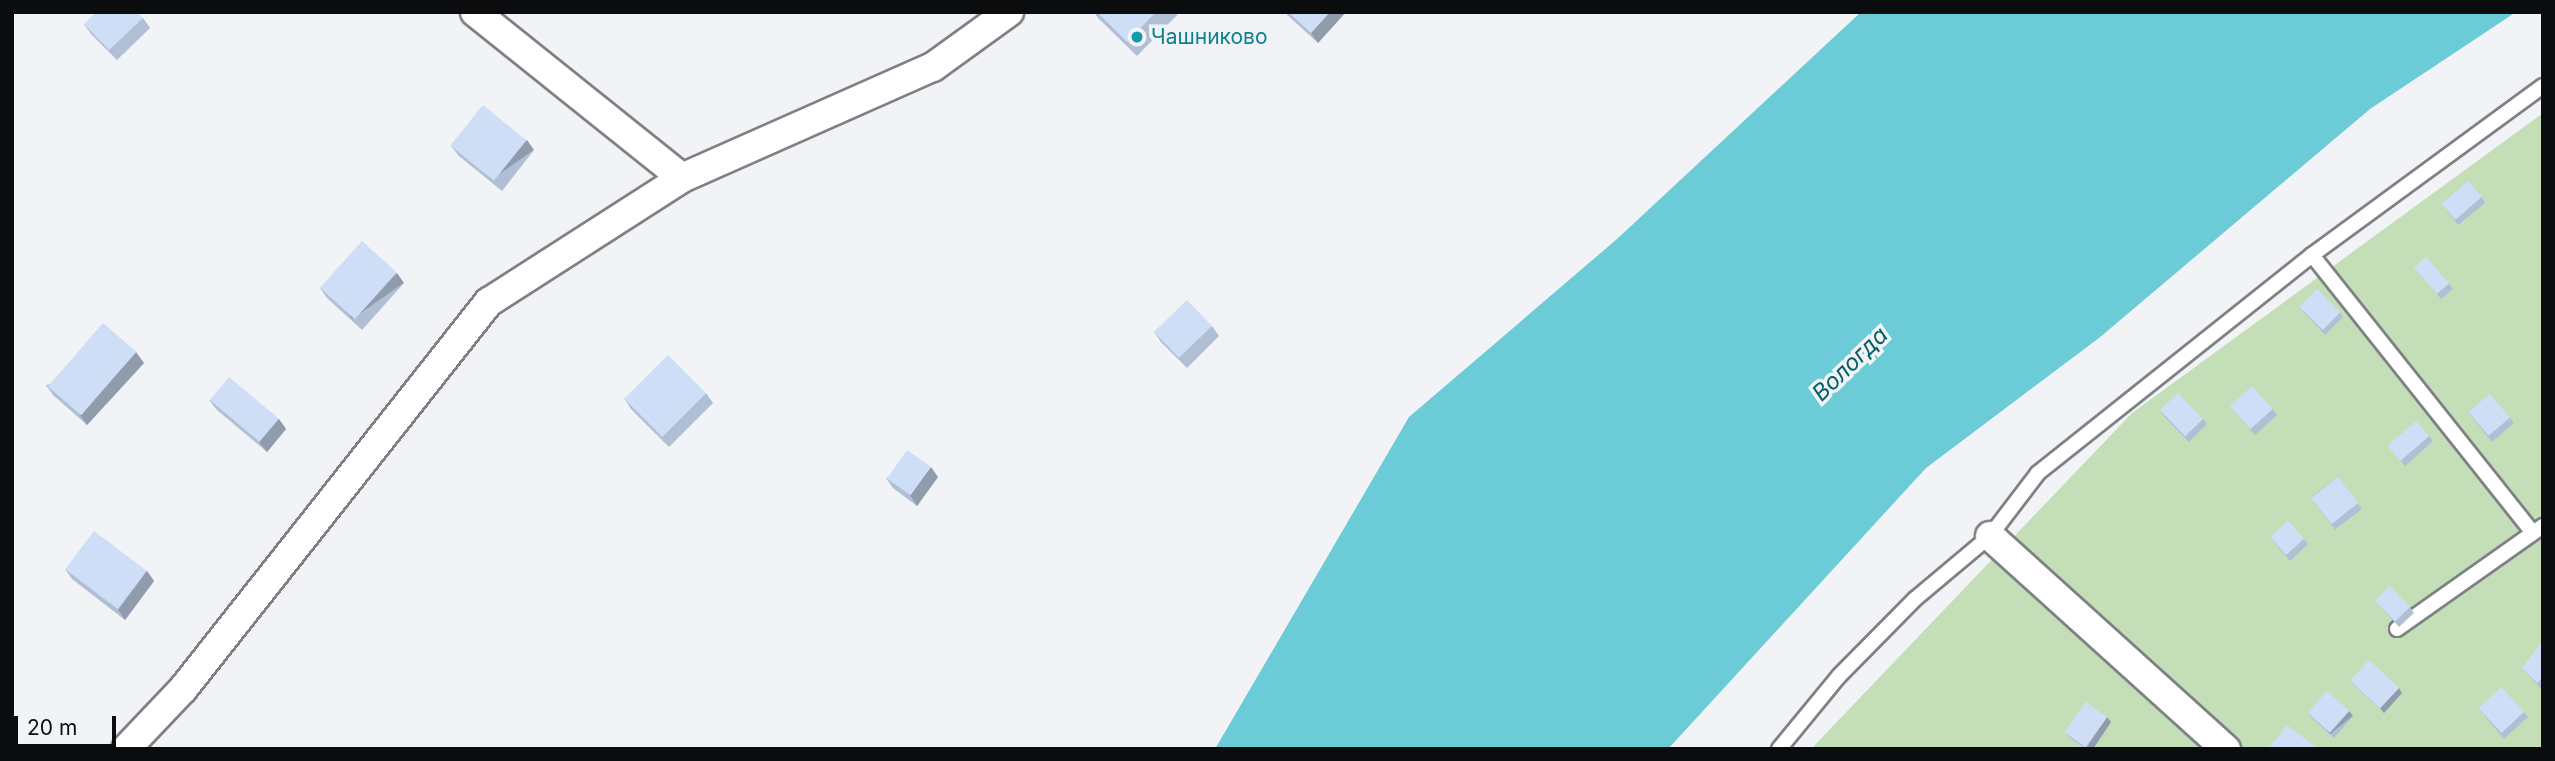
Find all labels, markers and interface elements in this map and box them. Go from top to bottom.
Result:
place label: Чашниково [1151,24,1268,50]
marker: Чашниково [1129,29,1145,45]
water label: Вологда [1806,321,1894,407]
scale bar [18,702,119,746]
text: 20 m [27,715,77,740]

